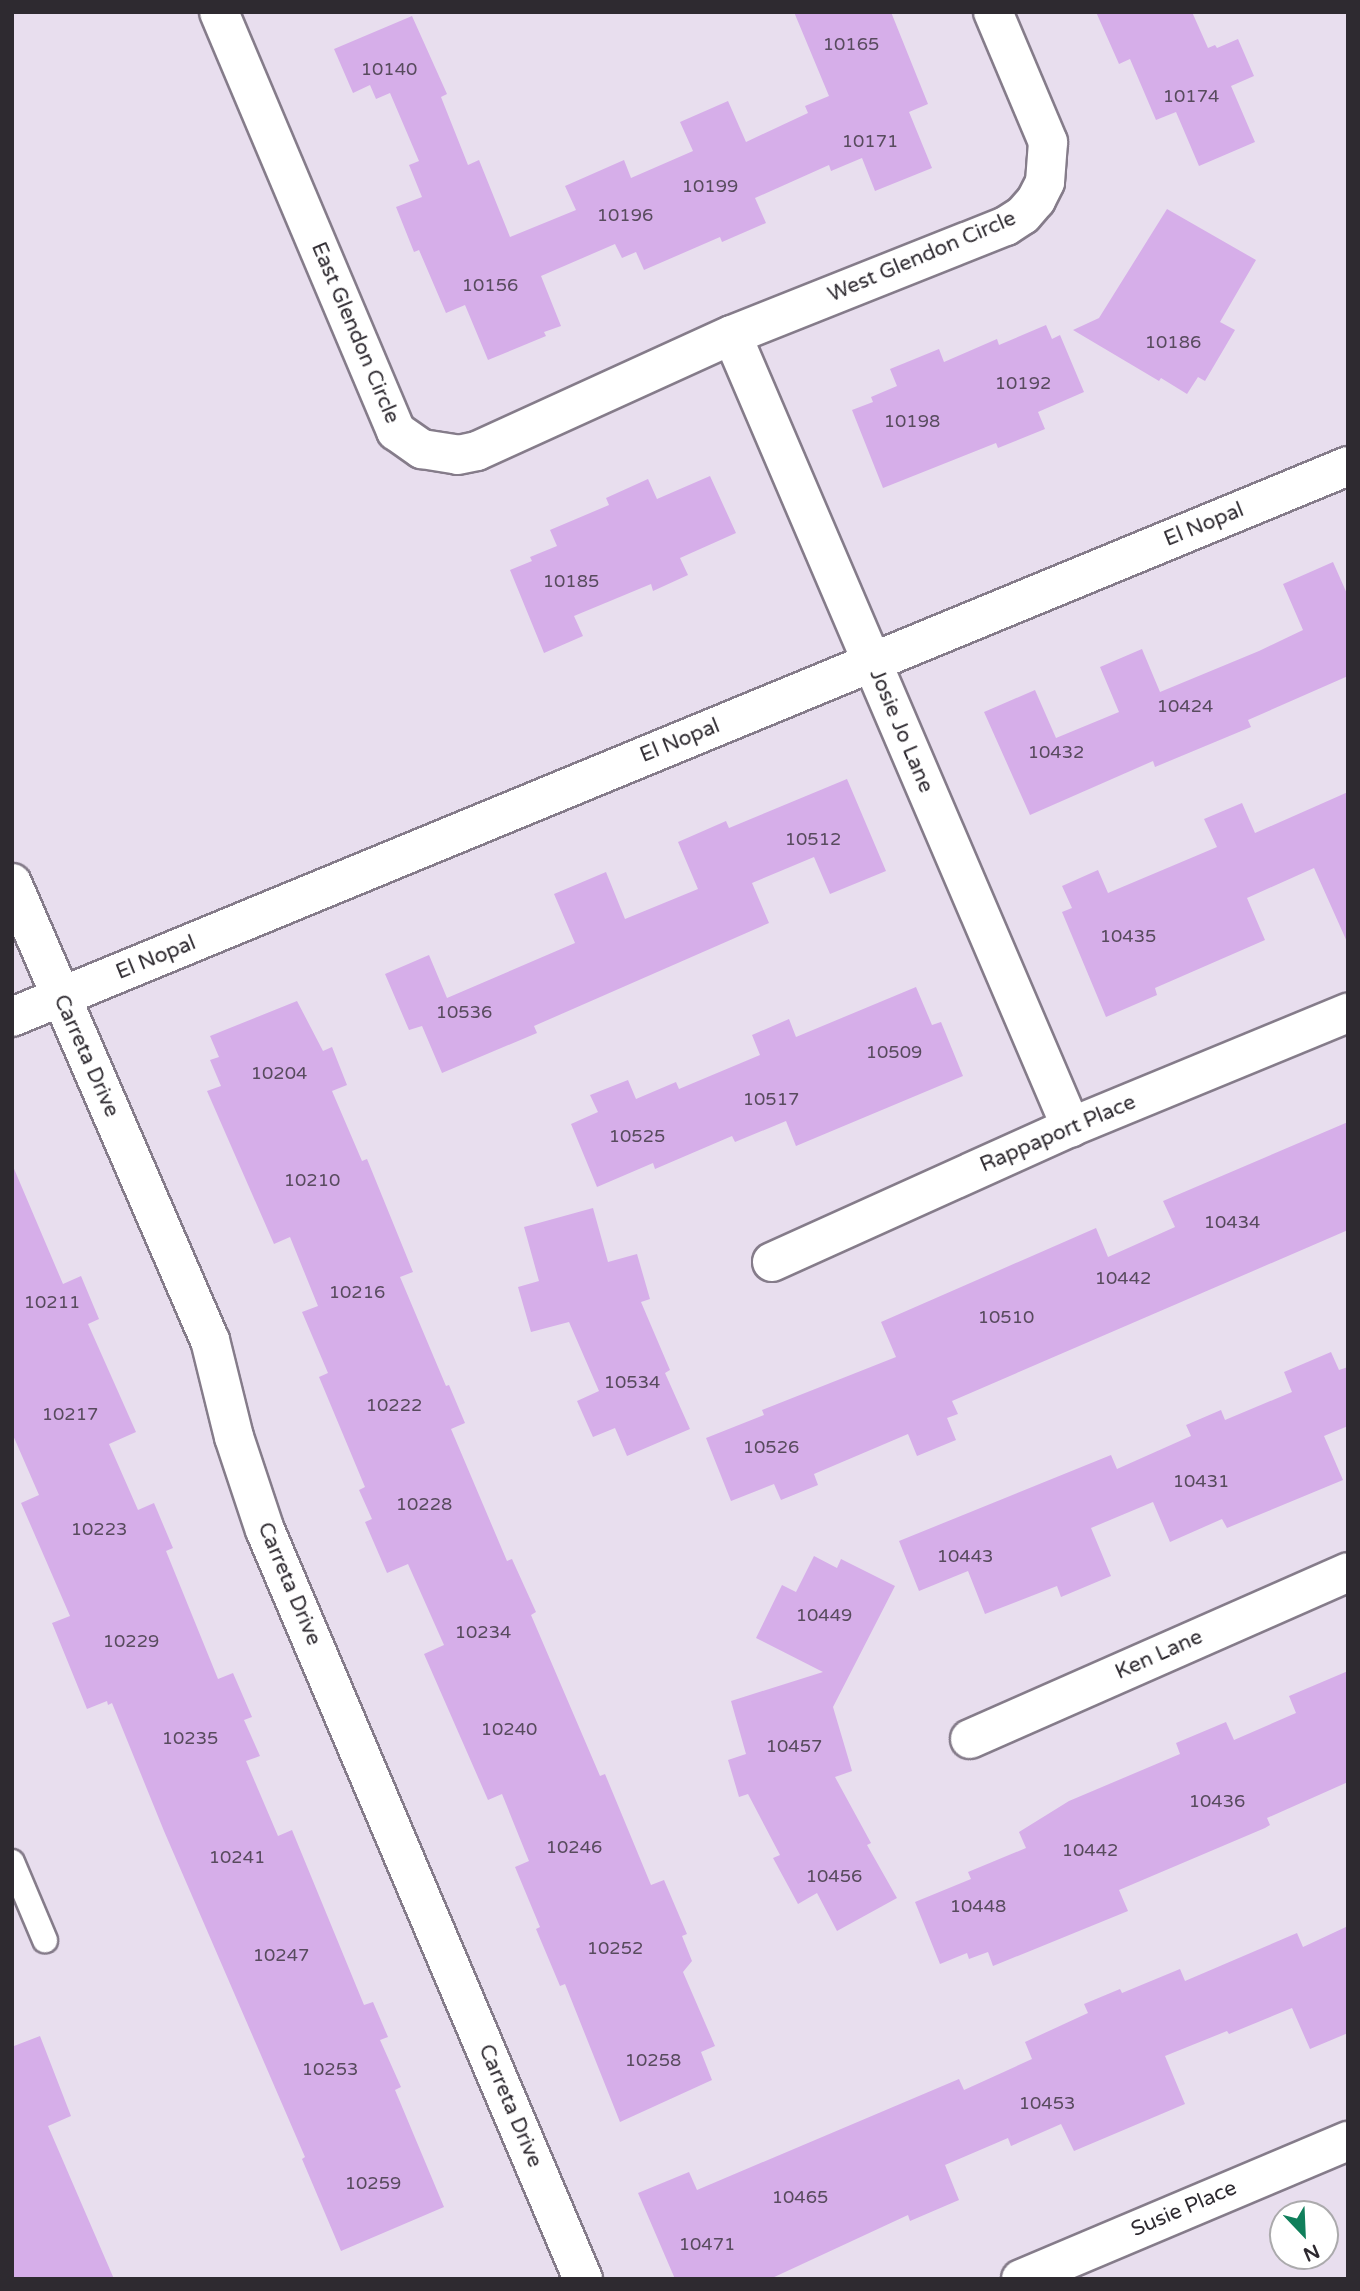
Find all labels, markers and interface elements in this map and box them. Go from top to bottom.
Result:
house number: 10165 [823,33,879,55]
house number: 10140 [361,58,417,80]
house number: 10174 [1163,85,1219,107]
house number: 10171 [842,130,898,152]
house number: 10199 [682,175,738,197]
house number: 10196 [597,204,653,226]
street label: West Glendon Circle [824,206,1020,308]
street label: East Glendon Circle [305,239,405,427]
house number: 10156 [462,274,518,296]
house number: 10186 [1145,331,1201,353]
house number: 10192 [995,372,1051,394]
house number: 10198 [884,410,940,432]
street label: El Nopal [1160,498,1248,552]
house number: 10185 [543,570,599,592]
street label: Josie Jo Lane [864,665,938,797]
house number: 10424 [1157,695,1213,717]
street label: El Nopal [636,714,724,768]
house number: 10432 [1028,741,1084,763]
house number: 10512 [785,828,841,850]
house number: 10435 [1100,925,1156,947]
street label: El Nopal [112,931,200,985]
street label: Carreta Drive [48,991,124,1121]
house number: 10536 [436,1001,492,1023]
house number: 10509 [866,1041,922,1063]
house number: 10204 [251,1062,307,1084]
house number: 10517 [743,1088,799,1110]
street label: Rappaport Place [976,1090,1140,1178]
house number: 10525 [609,1125,665,1147]
house number: 10210 [284,1169,340,1191]
house number: 10434 [1204,1211,1260,1233]
house number: 10442 [1095,1267,1151,1289]
house number: 10216 [329,1281,385,1303]
house number: 10211 [24,1291,80,1313]
house number: 10510 [978,1306,1034,1328]
house number: 10534 [604,1371,660,1393]
house number: 10222 [366,1394,422,1416]
house number: 10217 [42,1403,98,1425]
house number: 10526 [743,1436,799,1458]
house number: 10431 [1173,1470,1229,1492]
house number: 10228 [396,1493,452,1515]
house number: 10223 [71,1518,127,1540]
street label: Carreta Drive [252,1519,326,1649]
house number: 10443 [937,1545,993,1567]
house number: 10449 [796,1604,852,1626]
house number: 10234 [455,1621,511,1643]
street label: Ken Lane [1111,1625,1207,1685]
house number: 10229 [103,1630,159,1652]
house number: 10240 [481,1718,537,1740]
house number: 10235 [162,1727,218,1749]
house number: 10457 [766,1735,822,1757]
house number: 10436 [1189,1790,1245,1812]
house number: 10246 [546,1836,602,1858]
house number: 10442 [1062,1839,1118,1861]
house number: 10241 [209,1846,265,1868]
house number: 10456 [806,1865,862,1887]
house number: 10448 [950,1895,1006,1917]
house number: 10252 [587,1937,643,1959]
house number: 10247 [253,1944,309,1966]
street label: Carreta Drive [473,2041,547,2171]
house number: 10258 [625,2049,681,2071]
house number: 10253 [302,2058,358,2080]
house number: 10453 [1019,2092,1075,2114]
house number: 10259 [345,2172,401,2194]
street label: Susie Place [1127,2175,1241,2243]
house number: 10465 [772,2186,828,2208]
north arrow [1269,2200,1339,2270]
house number: 10471 [679,2233,735,2255]
text: N [1300,2239,1323,2266]

